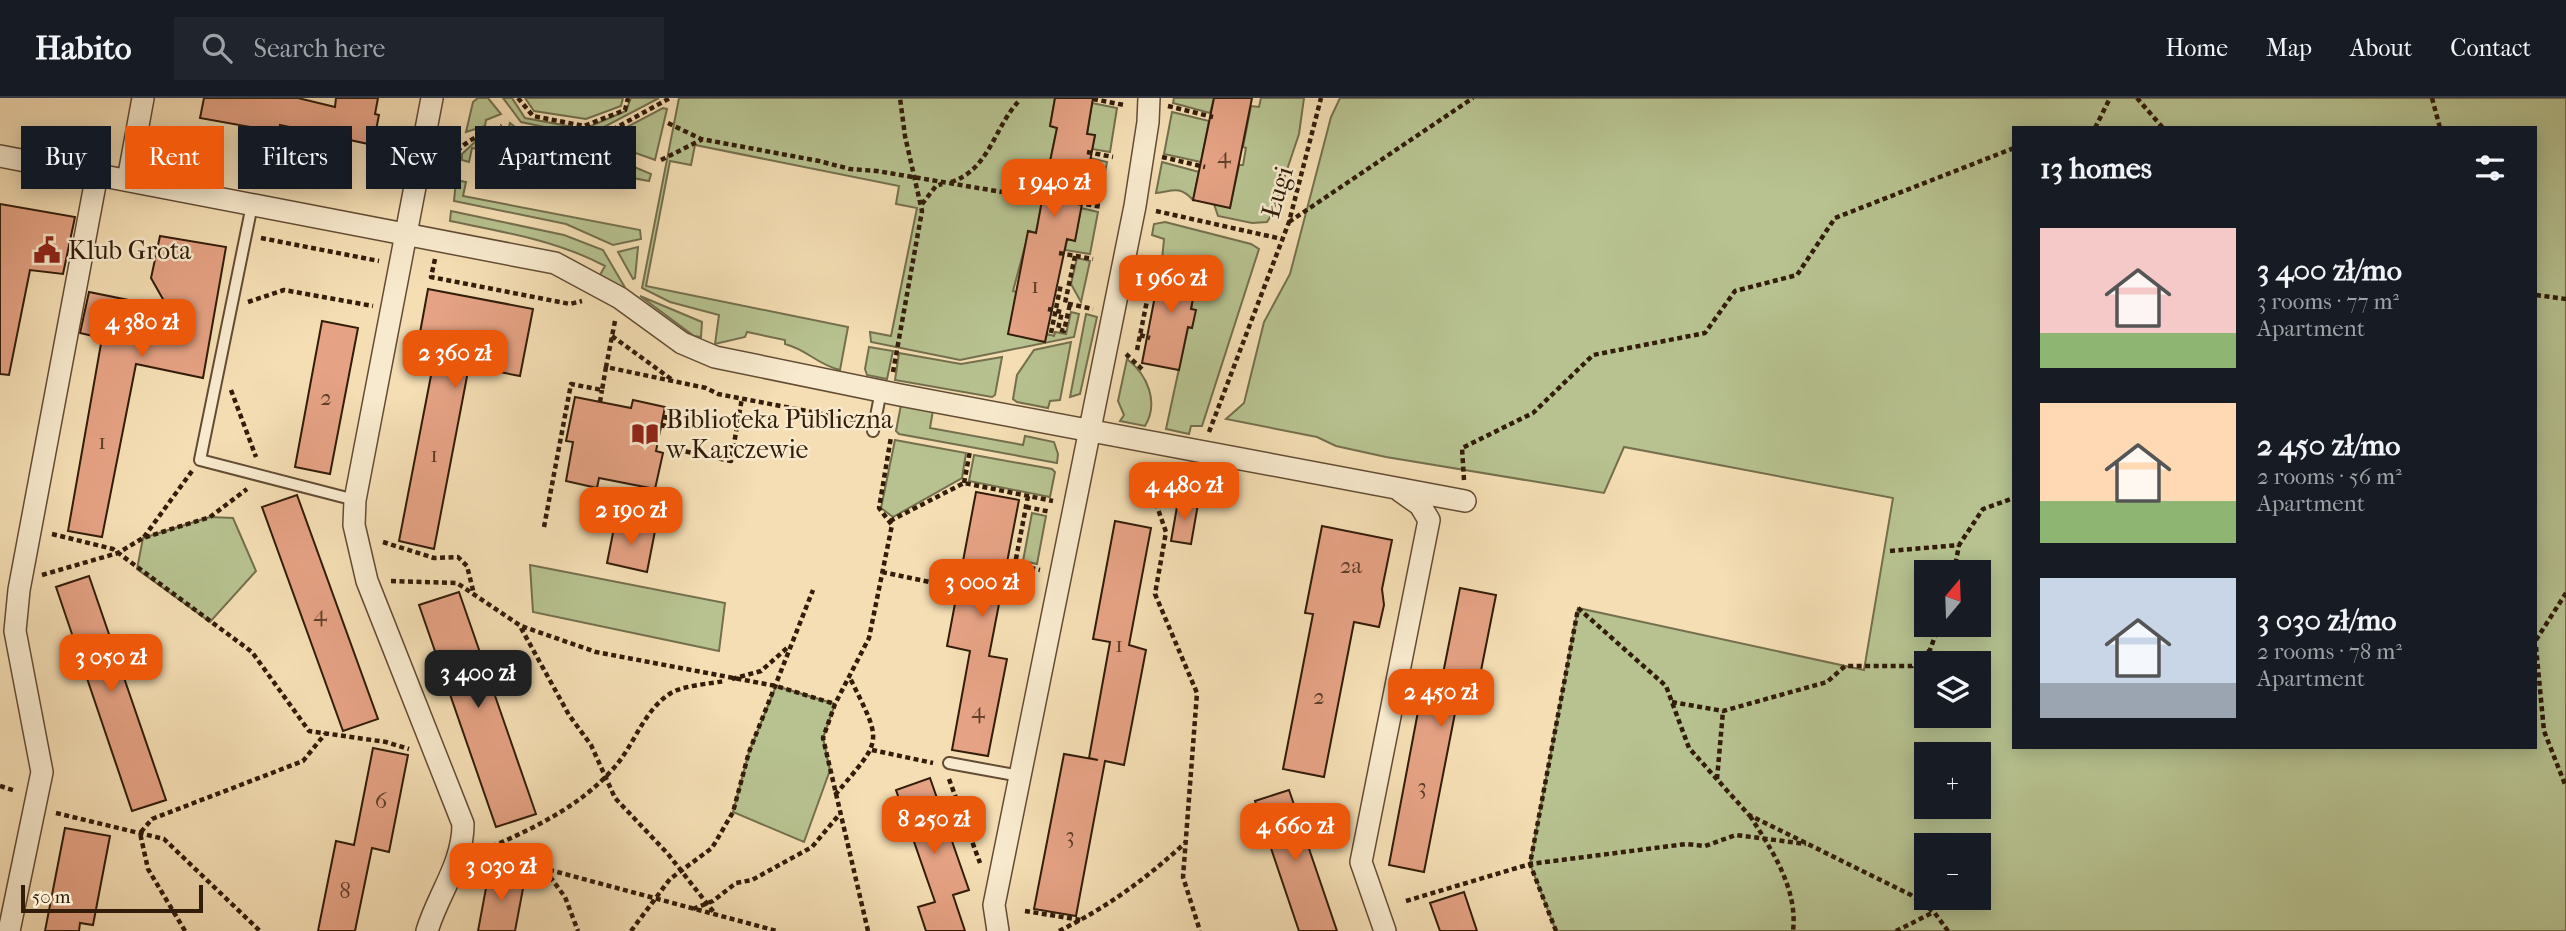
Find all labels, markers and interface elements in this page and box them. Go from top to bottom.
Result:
search box [174,17,664,80]
text: Habito [35,29,132,68]
icon: search [198,29,236,67]
text: Search here [254,33,385,64]
text: Home [2166,34,2228,62]
text: Map [2266,34,2312,62]
text: About [2350,34,2412,62]
text: Contact [2450,34,2531,62]
chip: Buy [21,126,111,189]
chip: Rent [125,126,224,189]
chip: Filters [238,126,352,189]
chip: New [366,126,461,189]
chip: Apartment [475,126,636,189]
house number: 4 [1217,142,1232,169]
icon: filters [2471,149,2509,187]
text: 13 homes [2040,151,2152,186]
pin: 1 940 zł [982,159,1126,219]
street label: Ługi [1255,162,1300,222]
text: 1 940 zł [1018,168,1090,195]
public building icon: Klub Grota [32,235,62,265]
place label: Klub Grota [68,235,192,266]
text: 3 400 zł/mo [2257,253,2402,288]
pin: 1 960 zł [1099,256,1243,315]
icon: home [2096,256,2180,340]
text: 1 960 zł [1135,264,1207,291]
house number: 1 [1031,272,1039,299]
text: 3 rooms · 77 m² [2257,288,2399,315]
pin: 4 380 zł [70,300,214,359]
text: 4 380 zł [105,308,179,335]
text: Apartment [2257,315,2365,342]
pin: 2 360 zł [383,330,527,390]
text: 2 360 zł [419,339,491,366]
house number: 2 [320,384,332,411]
place label: Biblioteka Publiczna w Karczewie [665,404,894,465]
library icon: Biblioteka Publiczna w Karczewie [630,419,660,449]
house number: 1 [98,428,106,455]
text: 2 450 zł/mo [2257,428,2401,463]
icon: home [2096,431,2180,515]
house number: 1 [430,441,438,468]
pin: 4 480 zł [1112,462,1256,522]
text: 2 rooms · 56 m² [2257,463,2402,490]
text: 4 480 zł [1145,471,1223,498]
pin: 2 190 zł [559,488,703,547]
text: Apartment [2257,490,2365,517]
text: 2 190 zł [595,496,667,523]
house number: 2a [1340,552,1363,579]
pin: 3 000 zł [910,560,1054,619]
north arrow [1914,560,1992,637]
map controls [1914,560,1991,910]
text: 3 000 zł [945,568,1019,595]
house number: 4 [313,600,328,627]
text: 3 030 zł/mo [2257,603,2397,638]
icon: home [2096,606,2180,690]
house number: 1 [1115,631,1123,658]
pin: 3 050 zł [39,634,183,694]
text: 2 rooms · 78 m² [2257,638,2402,665]
text: 3 050 zł [75,643,147,670]
pin: 3 400 zł [406,650,550,710]
button: layers [1914,651,1991,728]
text: 3 400 zł [441,659,515,686]
text: Apartment [2257,665,2365,692]
pin: 2 450 zł [1369,670,1513,729]
text: 2 450 zł [1404,678,1478,705]
house number: 2 [1313,683,1325,710]
house number: 4 [971,697,986,724]
button: + [1914,742,1991,819]
house number: 3 [1417,773,1427,800]
house number: 6 [375,787,388,814]
pin: 8 250 zł [862,796,1006,856]
pin: 4 660 zł [1223,804,1367,863]
text: 8 250 zł [898,805,970,832]
text: 4 660 zł [1256,812,1334,839]
house number: 3 [1065,822,1075,849]
button: − [1914,833,1991,910]
pin: 3 030 zł [429,844,573,903]
text: 3 030 zł [466,852,536,879]
house number: 8 [339,877,351,904]
scale bar [21,882,203,914]
text: 50 m [32,886,71,908]

